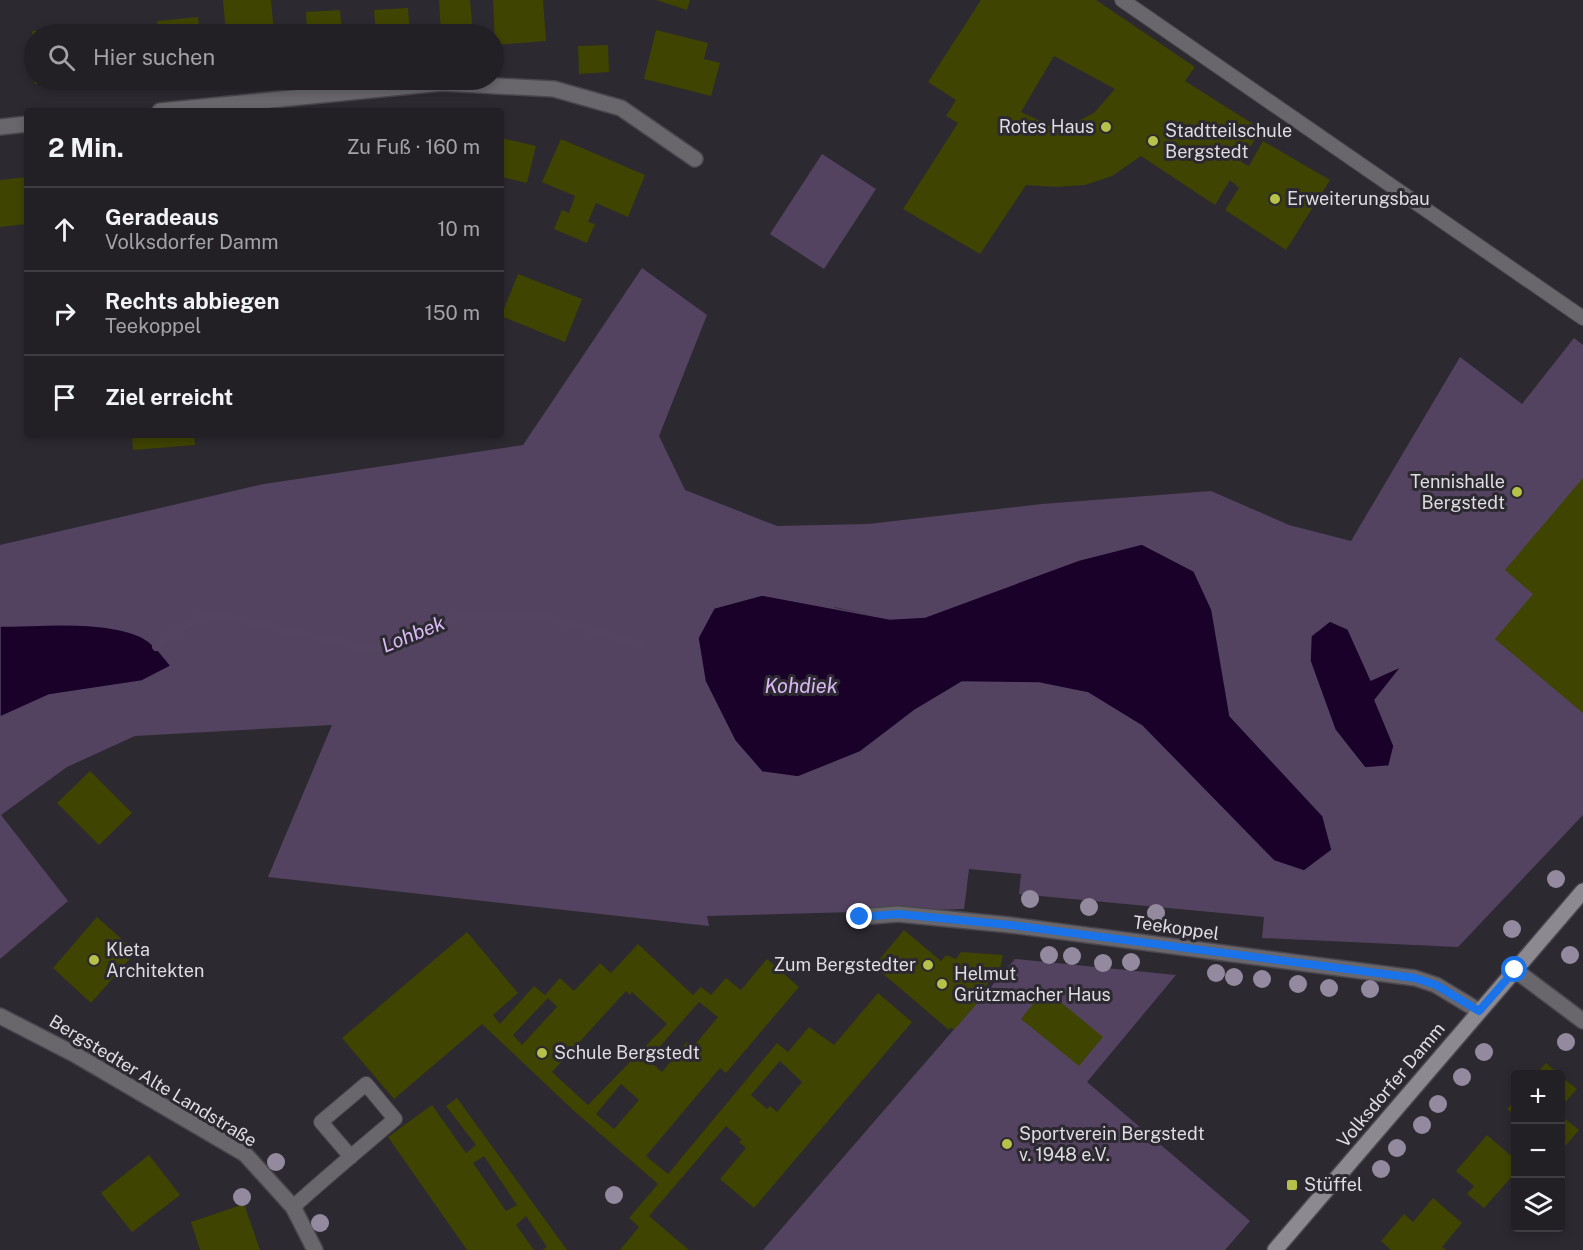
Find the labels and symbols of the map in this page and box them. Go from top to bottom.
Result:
place label: Rotes Haus [999,116,1094,137]
marker: Rotes Haus [1099,120,1113,134]
place label: Stadtteilschule Bergstedt [1165,120,1292,162]
marker: Stadtteilschule Bergstedt [1146,134,1160,148]
place label: Erweiterungsbau [1287,188,1430,209]
marker: Erweiterungsbau [1268,192,1282,206]
place label: Tennishalle Bergstedt [1410,471,1505,513]
marker: Tennishalle Bergstedt [1510,485,1524,499]
water label: Lohbek [378,610,448,658]
water label: Kohdiek [765,674,838,698]
route end [846,903,872,929]
street label: Teekoppel [1132,911,1221,944]
place label: Kleta Architekten [106,939,204,981]
marker: Kleta Architekten [87,953,101,967]
place label: Zum Bergstedter [774,954,916,975]
route start [1501,956,1527,982]
marker: Zum Bergstedter [921,958,935,972]
place label: Helmut Grützmacher Haus [954,963,1111,1005]
marker: Helmut Grützmacher Haus [935,977,949,991]
street label: Bergstedter Alte Landstraße [46,1010,261,1151]
street label: Volksdorfer Damm [1332,1018,1449,1151]
place label: Schule Bergstedt [554,1042,700,1063]
marker: Schule Bergstedt [535,1046,549,1060]
place label: Sportverein Bergstedt v. 1948 e.V. [1019,1123,1205,1165]
marker: Sportverein Bergstedt v. 1948 e.V. [1000,1137,1014,1151]
place label: Stüffel [1304,1174,1362,1195]
marker: Stüffel [1285,1178,1299,1192]

